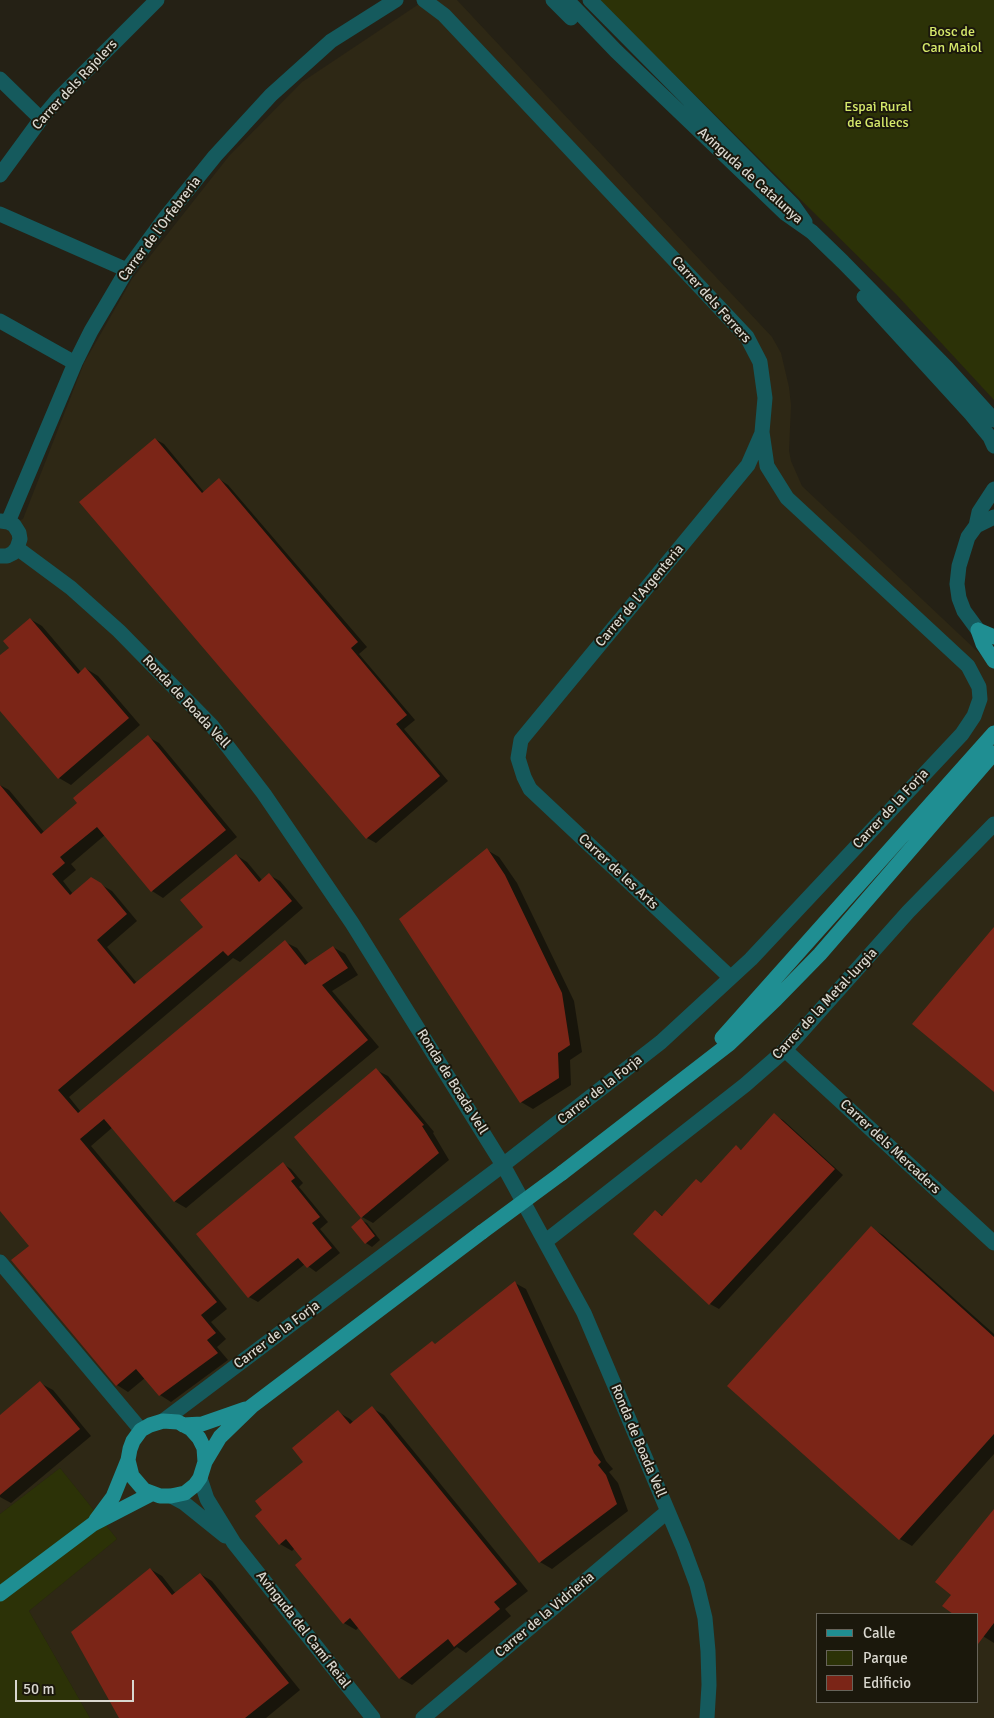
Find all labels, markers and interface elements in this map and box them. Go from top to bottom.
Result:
park label: Bosc de Can Maiol [922,24,982,56]
street label: Carrer dels Rajolers [29,36,121,134]
park label: Espai Rural de Gallecs [844,99,912,132]
street label: Avinguda de Catalunya [694,124,806,228]
street label: Carrer de l'Orfebreria [115,173,205,285]
street label: Carrer dels Ferrers [668,253,754,347]
street label: Carrer de l'Argenteria [592,541,688,651]
street label: Ronda de Boada Vell [139,652,233,752]
street label: Carrer de la Forja [850,766,932,852]
street label: Carrer de les Arts [574,831,662,913]
street label: Carrer de la Metal·lurgia [769,945,881,1063]
street label: Ronda de Boada Vell [413,1026,491,1138]
street label: Carrer de la Forja [554,1052,646,1128]
street label: Carrer dels Mercaders [836,1096,944,1198]
street label: Carrer de la Forja [231,1297,323,1373]
street label: Ronda de Boada Vell [607,1382,669,1500]
street label: Avinguda del Camí Reial [252,1568,354,1692]
street label: Carrer de la Vidrieria [492,1569,598,1661]
legend [816,1613,979,1703]
text: Calle [863,1624,896,1642]
text: Parque [863,1649,908,1667]
scale bar [18,1670,136,1702]
text: Edificio [863,1674,911,1692]
text: 50 m [23,1680,54,1698]

